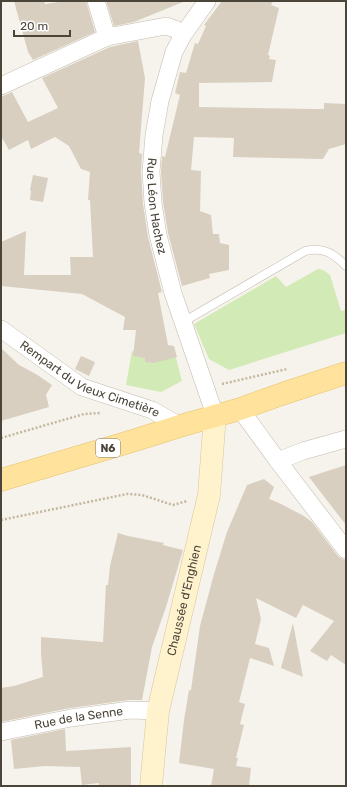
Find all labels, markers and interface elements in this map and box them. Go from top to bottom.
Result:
scale bar [14,12,70,38]
text: 20 m [20,19,48,33]
street label: Rue Léon Hachez [144,157,170,256]
street label: Rempart du Vieux Cimetière [17,338,162,420]
road number: N6 [96,439,120,457]
street label: Chaussée d'Enghien [164,543,204,657]
street label: Rue de la Senne [33,704,124,732]

